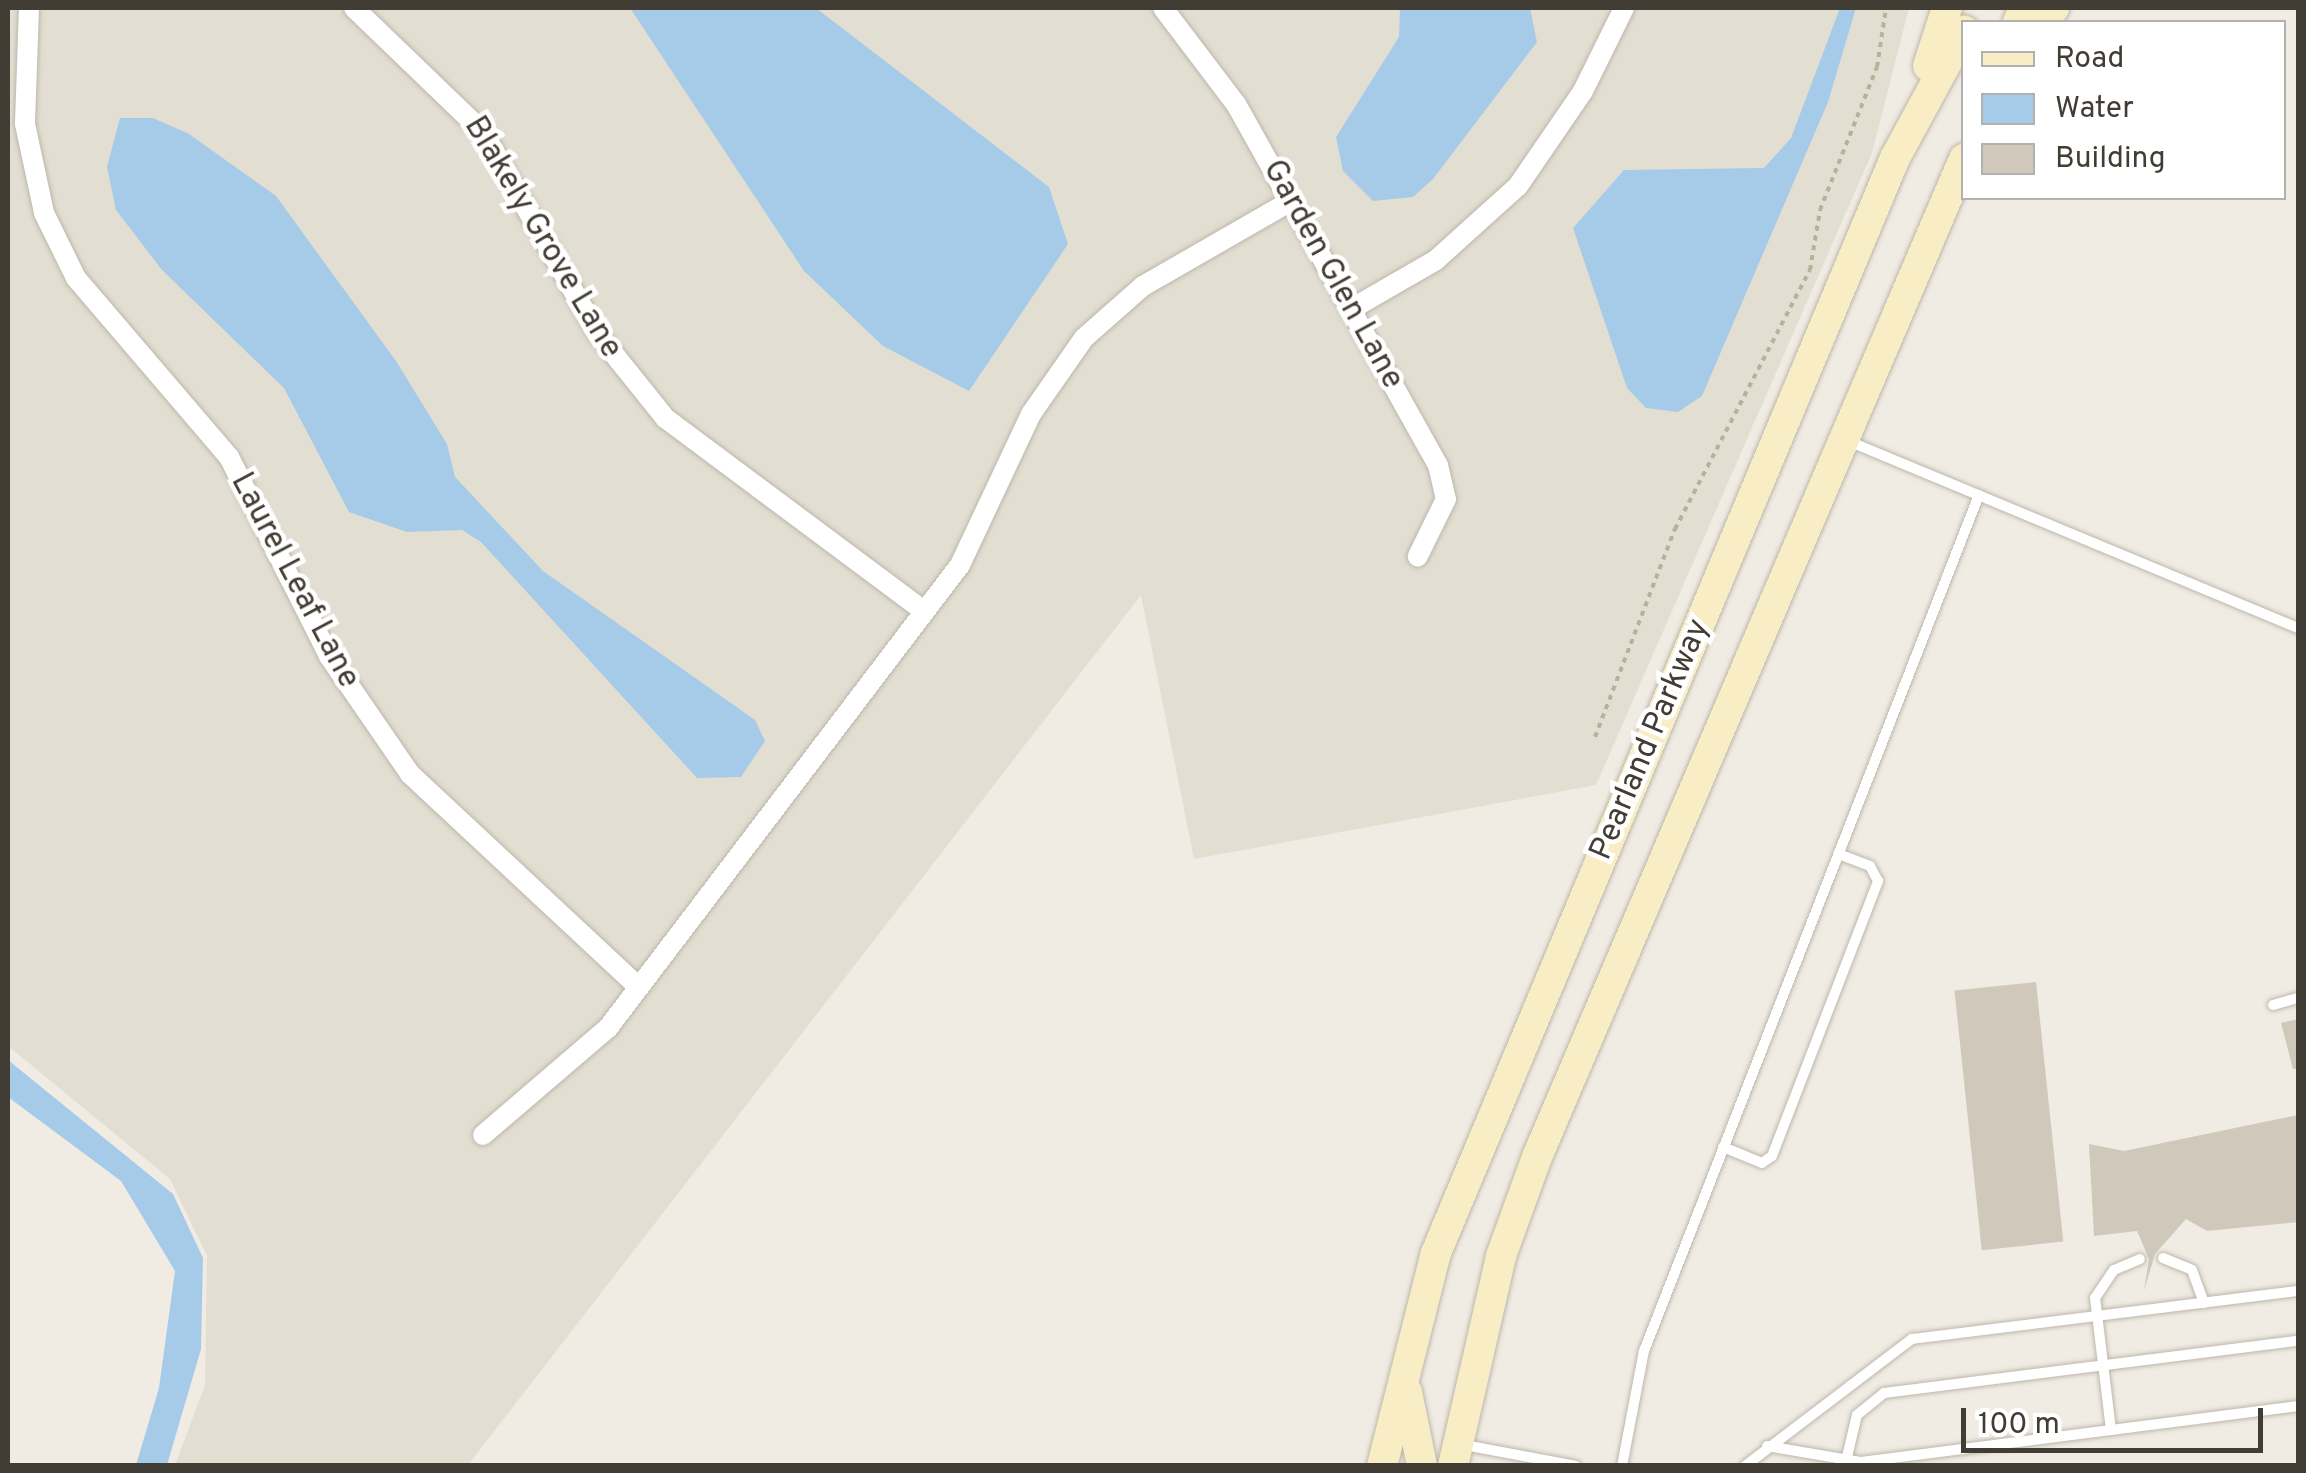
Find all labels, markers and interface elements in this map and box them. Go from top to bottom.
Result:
legend [1961,20,2286,200]
text: Road [2055,41,2124,78]
text: Water [2055,91,2134,128]
street label: Blakely Grove Lane [455,110,629,366]
text: Building [2055,141,2166,178]
street label: Garden Glen Lane [1253,154,1411,396]
street label: Laurel Leaf Lane [221,467,367,695]
street label: Pearland Parkway [1583,614,1719,866]
scale bar [1966,1388,2268,1450]
text: 100 m [1978,1407,2060,1444]

